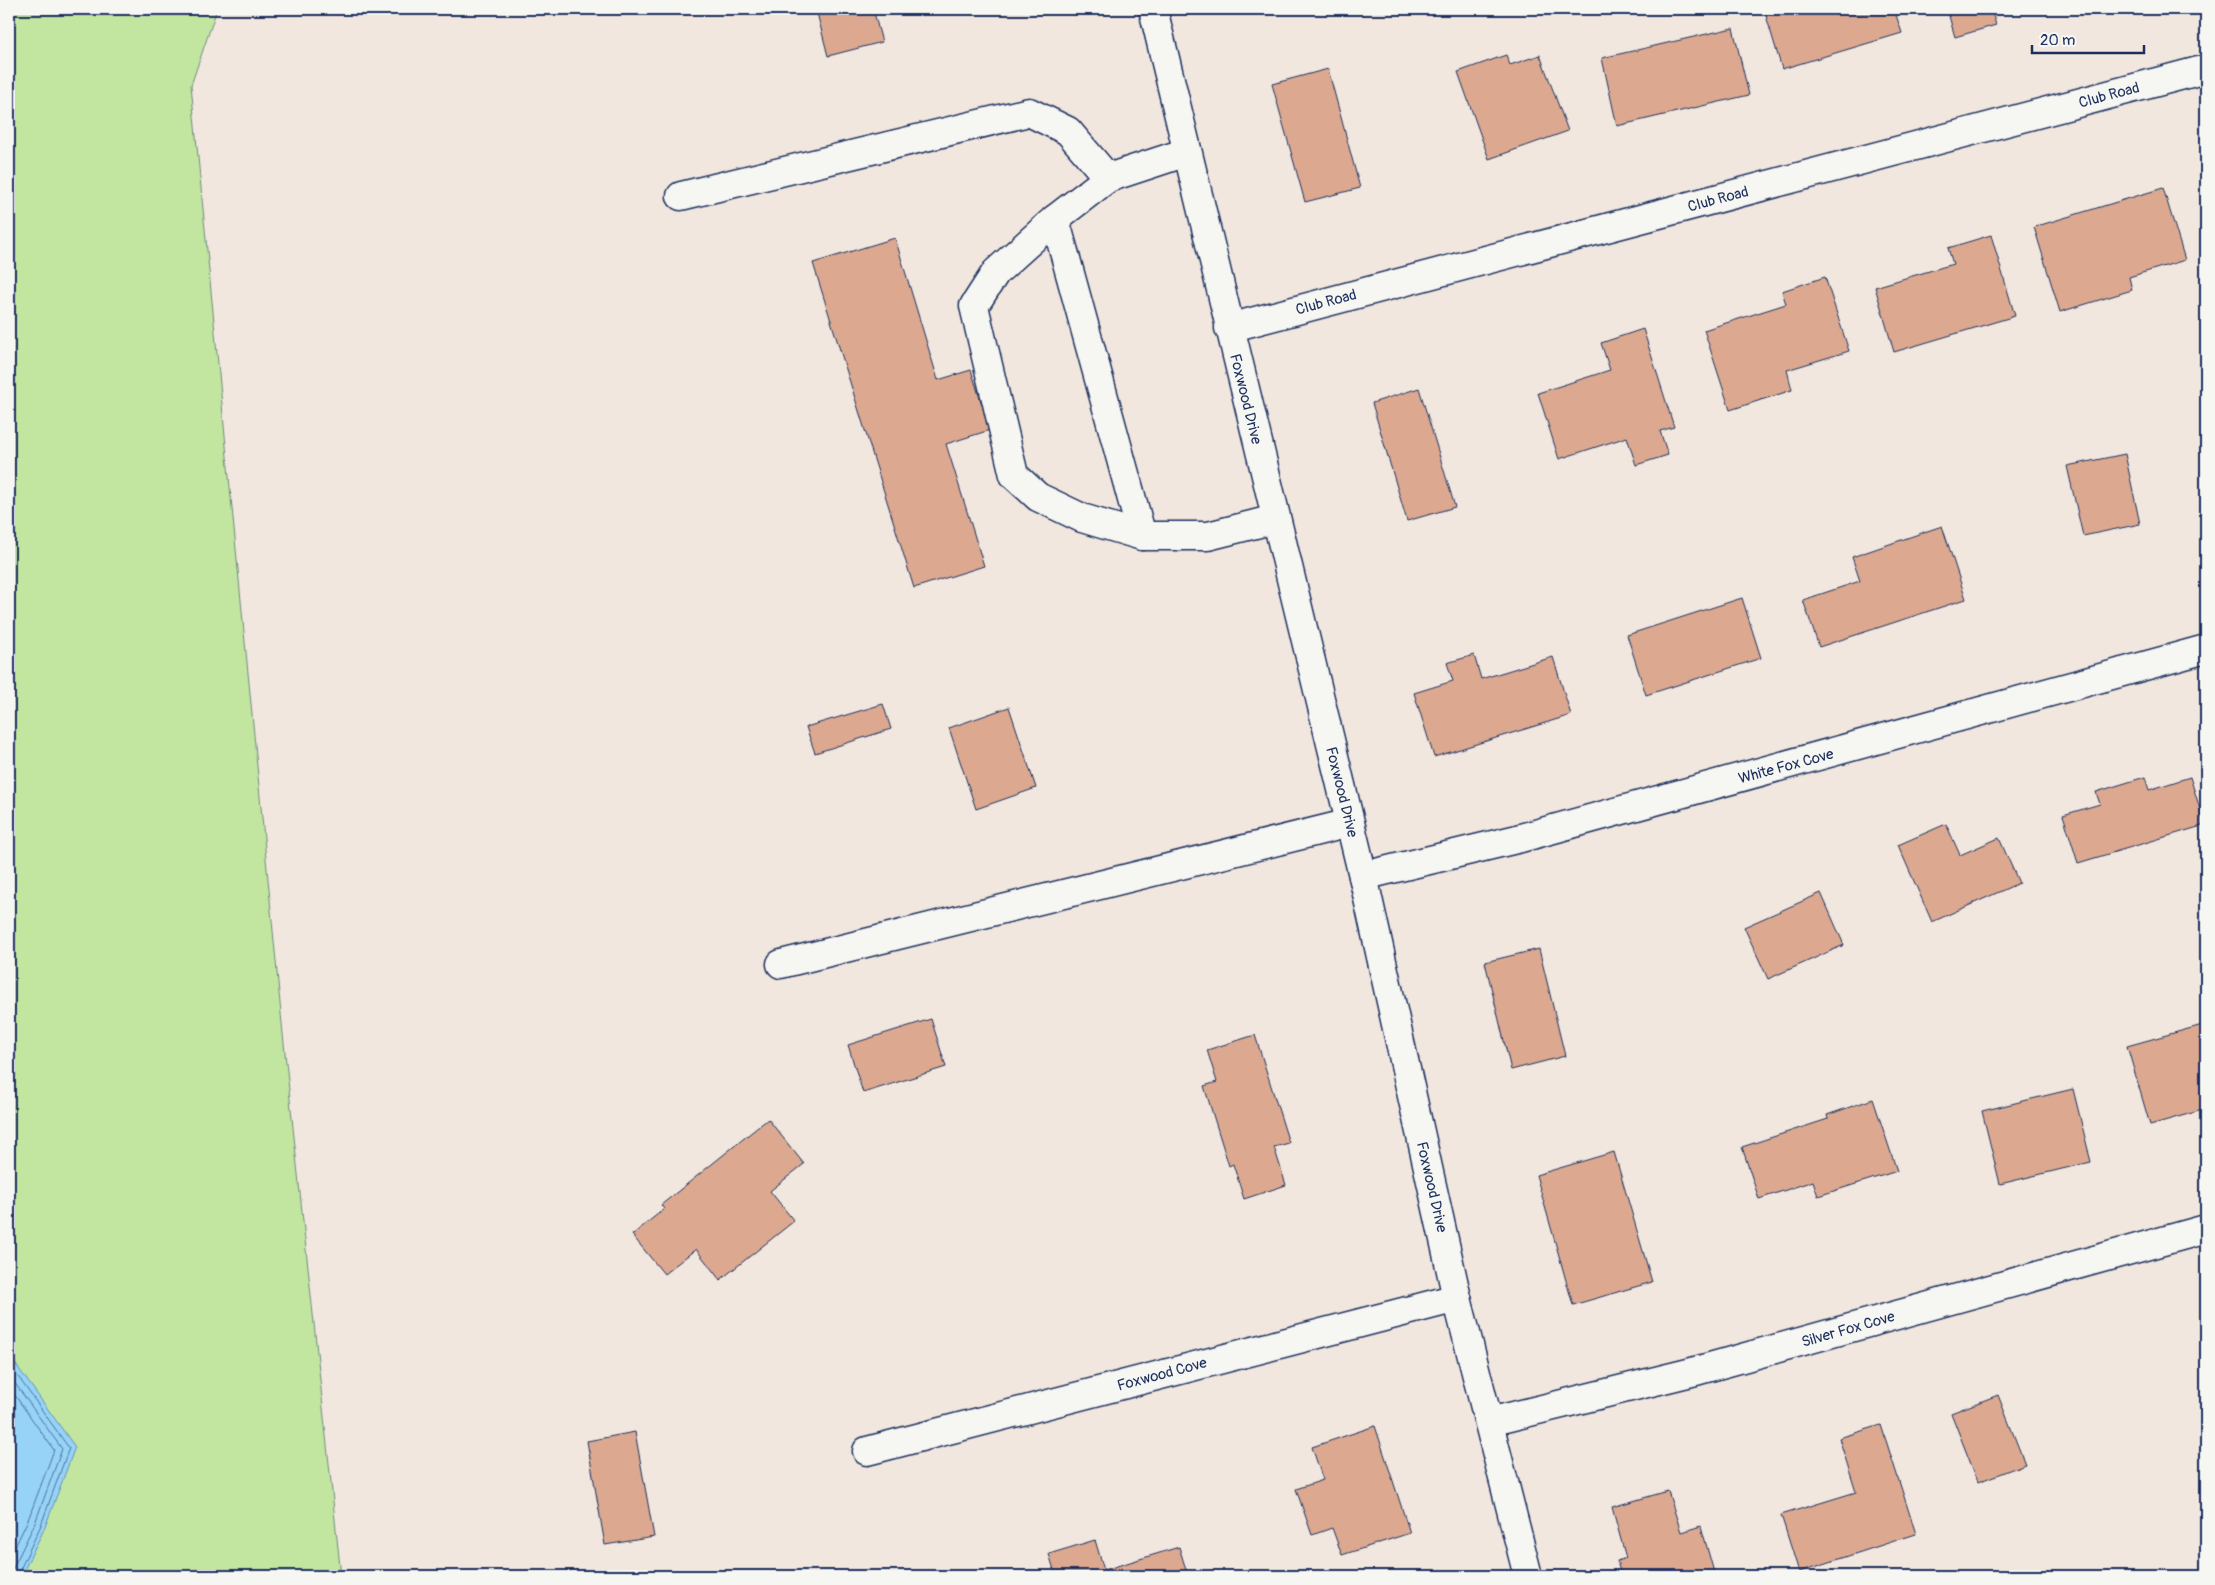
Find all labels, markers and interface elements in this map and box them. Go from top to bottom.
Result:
scale bar [2032,22,2145,54]
text: 20 m [2040,31,2075,50]
street label: Club Road [2077,78,2142,113]
street label: Club Road [1686,182,1751,217]
street label: Club Road [1294,285,1359,320]
street label: Foxwood Drive [1225,352,1266,447]
street label: Foxwood Drive [1321,745,1362,840]
street label: White Fox Cove [1736,745,1836,788]
street label: Foxwood Drive [1412,1140,1451,1235]
street label: Silver Fox Cove [1799,1307,1898,1352]
street label: Foxwood Cove [1115,1353,1210,1396]

